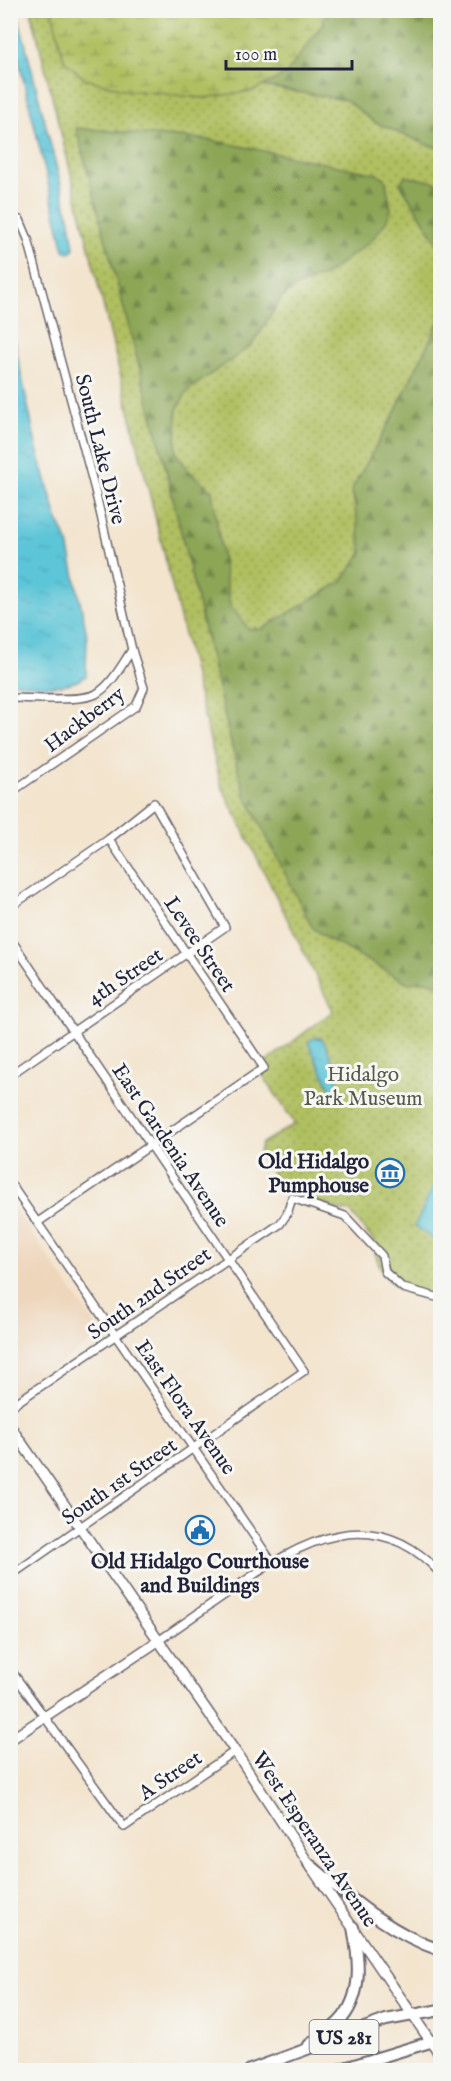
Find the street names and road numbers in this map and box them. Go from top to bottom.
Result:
street label: South Lake Drive [68,371,131,528]
street label: Hackberry [39,681,131,759]
street label: Levee Street [157,892,241,998]
street label: 4th Street [83,942,169,1012]
street label: East Gardenia Avenue [105,1059,235,1233]
street label: South 2nd Street [83,1242,217,1347]
street label: East Flora Avenue [128,1335,242,1481]
street label: South 1st Street [57,1432,183,1532]
street label: A Street [133,1745,208,1808]
street label: West Esperanza Avenue [245,1747,383,1933]
road number: US 281 [310,2020,378,2054]

